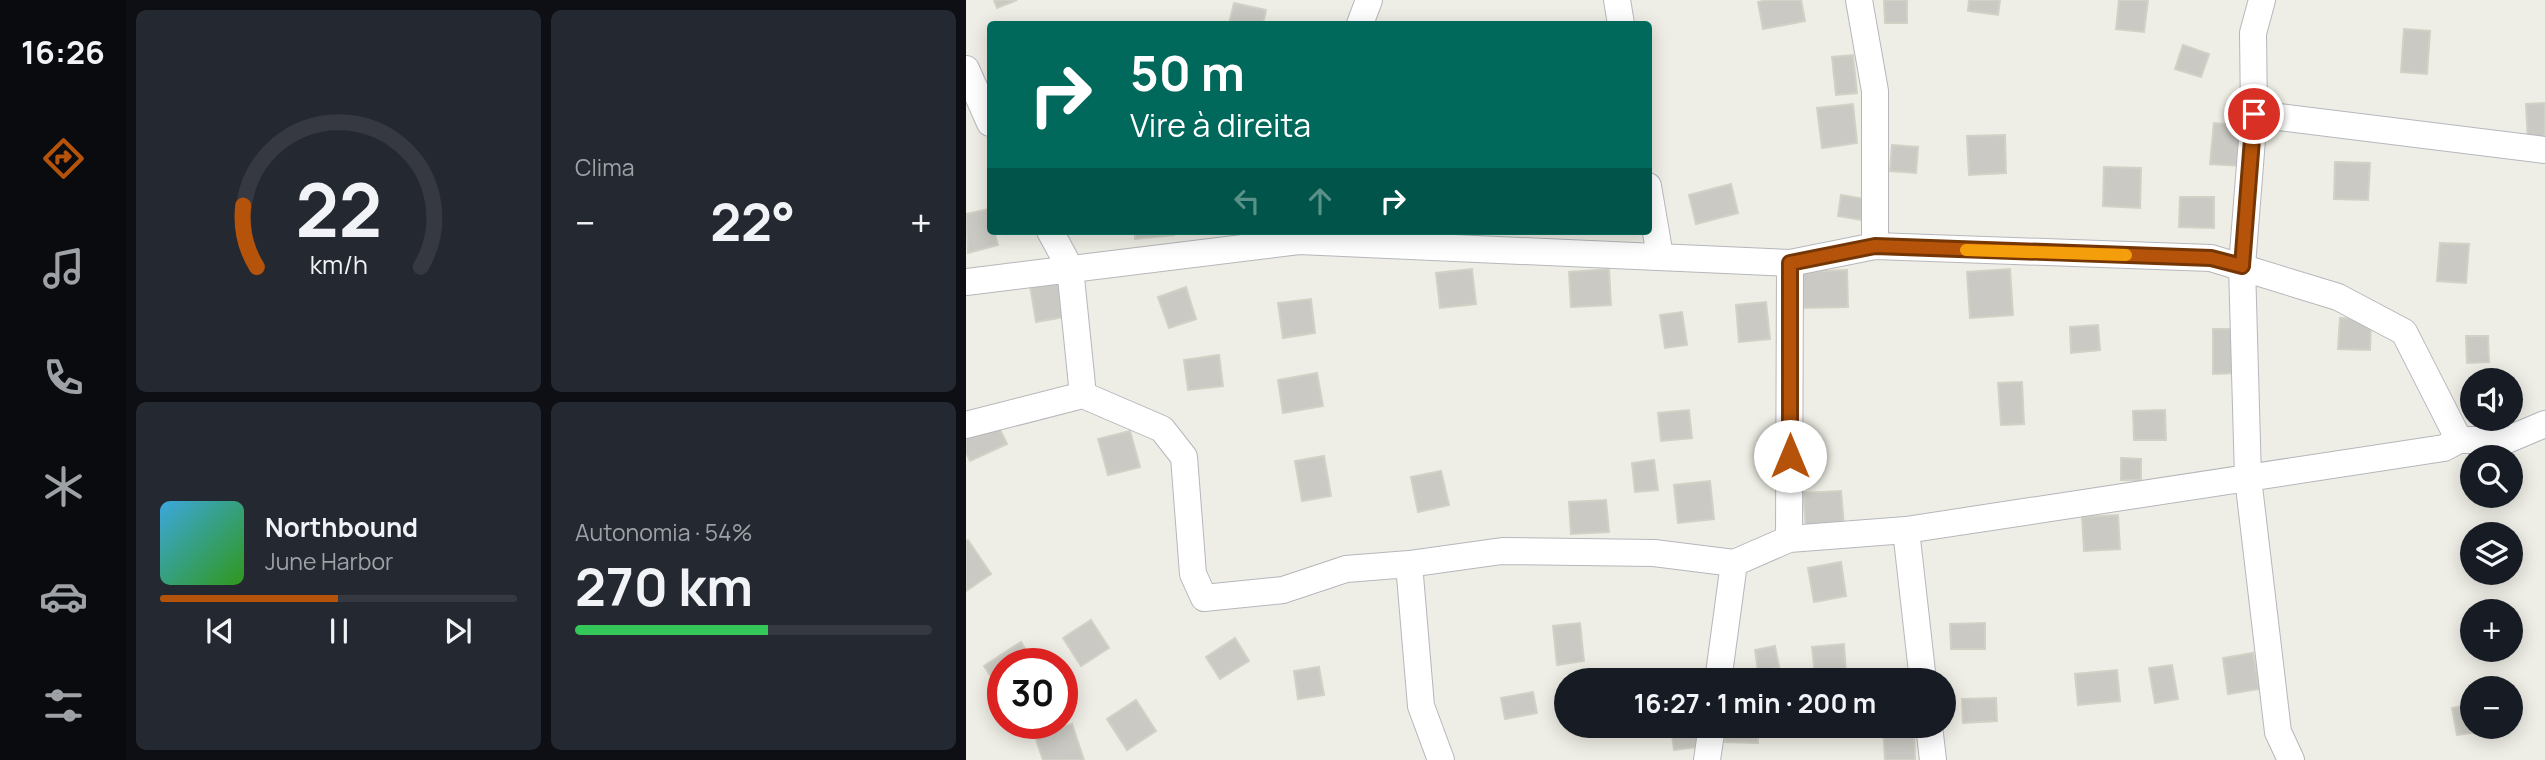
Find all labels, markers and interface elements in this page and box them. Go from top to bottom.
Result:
text: 16:26 [21,30,105,74]
text: 50 m [1130,39,1245,106]
icon: right [1015,49,1106,140]
pin [2224,84,2284,144]
icon: arrive [2235,95,2273,133]
text: Vire à direita [1130,103,1311,147]
icon: directions [39,134,88,183]
text: Clima [575,151,634,183]
text: 22 [295,159,382,259]
icon: left [1228,182,1266,220]
icon: ahead [1301,182,1339,220]
icon: right [1374,182,1412,220]
text: 22° [710,186,795,257]
text: − [575,196,596,248]
text: + [910,196,932,248]
icon: music [39,244,88,293]
text: km/h [309,247,368,282]
icon: phone [39,353,88,402]
map controls [2460,368,2523,739]
button: sound [2460,368,2523,431]
position arrow [1753,419,1827,493]
button: search [2460,445,2523,508]
icon: climate [39,462,88,511]
text: Northbound [265,509,418,545]
text: Autonomia · 54% [575,516,752,548]
button: layers [2460,522,2523,585]
text: June Harbor [265,545,393,577]
text: 270 km [575,551,753,622]
icon: car [39,572,88,621]
button: + [2460,599,2523,662]
icon: previous [201,612,239,650]
icon: pause [320,612,358,650]
icon: next [439,612,477,650]
speed limit sign: 30 [987,648,1078,739]
button: − [2460,676,2523,739]
icon: filters [39,681,88,730]
text: 16:27 · 1 min · 200 m [1634,685,1876,721]

